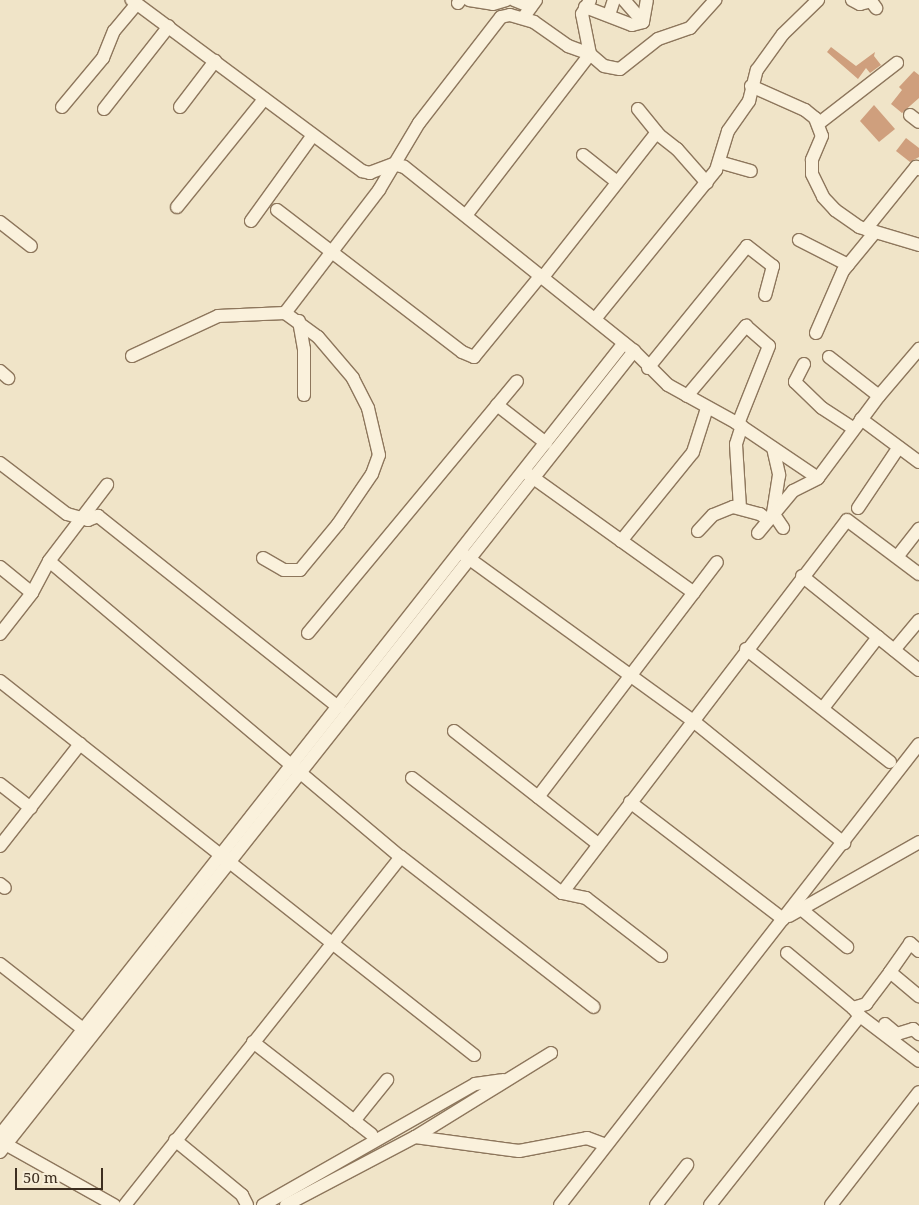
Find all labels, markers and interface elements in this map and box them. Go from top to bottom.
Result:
scale bar [18,1158,105,1190]
text: 50 m [23,1167,58,1187]

